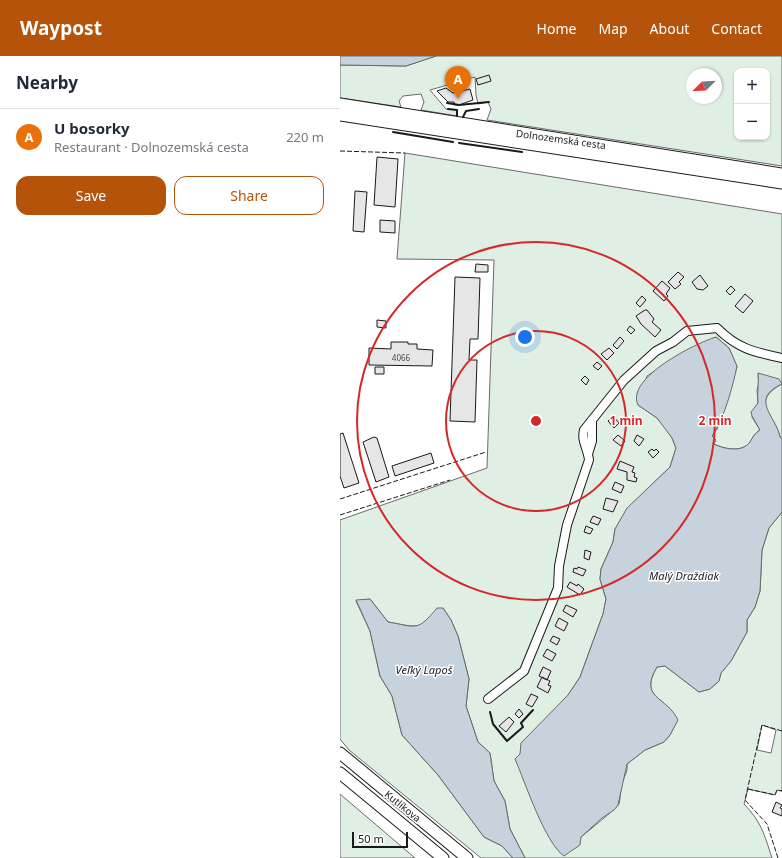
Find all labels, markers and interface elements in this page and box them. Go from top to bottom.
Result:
text: Waypost [20,15,102,41]
text: Home [537,19,576,38]
text: Map [598,19,628,38]
text: About [650,19,689,38]
text: Contact [711,19,762,38]
pin: A [445,66,471,99]
north arrow [686,68,722,104]
map controls [734,68,770,140]
button: + [734,68,770,104]
text: Nearby [16,71,78,94]
button: − [734,104,770,140]
text: U bosorky [54,118,130,138]
street label: Dolnozemská cesta [515,126,607,152]
text: A [25,128,34,146]
text: 220 m [286,128,324,146]
text: Restaurant · Dolnozemská cesta [54,138,249,156]
button: Save [16,176,166,215]
button: Share [174,176,324,215]
your location [515,327,535,347]
house number: 4066 [392,352,411,363]
text: 1 min [609,412,643,429]
text: 2 min [698,412,732,429]
centre of rings [529,414,543,428]
water label: Malý Draždiak [649,568,719,583]
water label: Veľký Lapoš [396,662,454,677]
street label: Kutlíkova [382,787,424,825]
scale bar [352,830,408,849]
text: 50 m [358,831,384,846]

